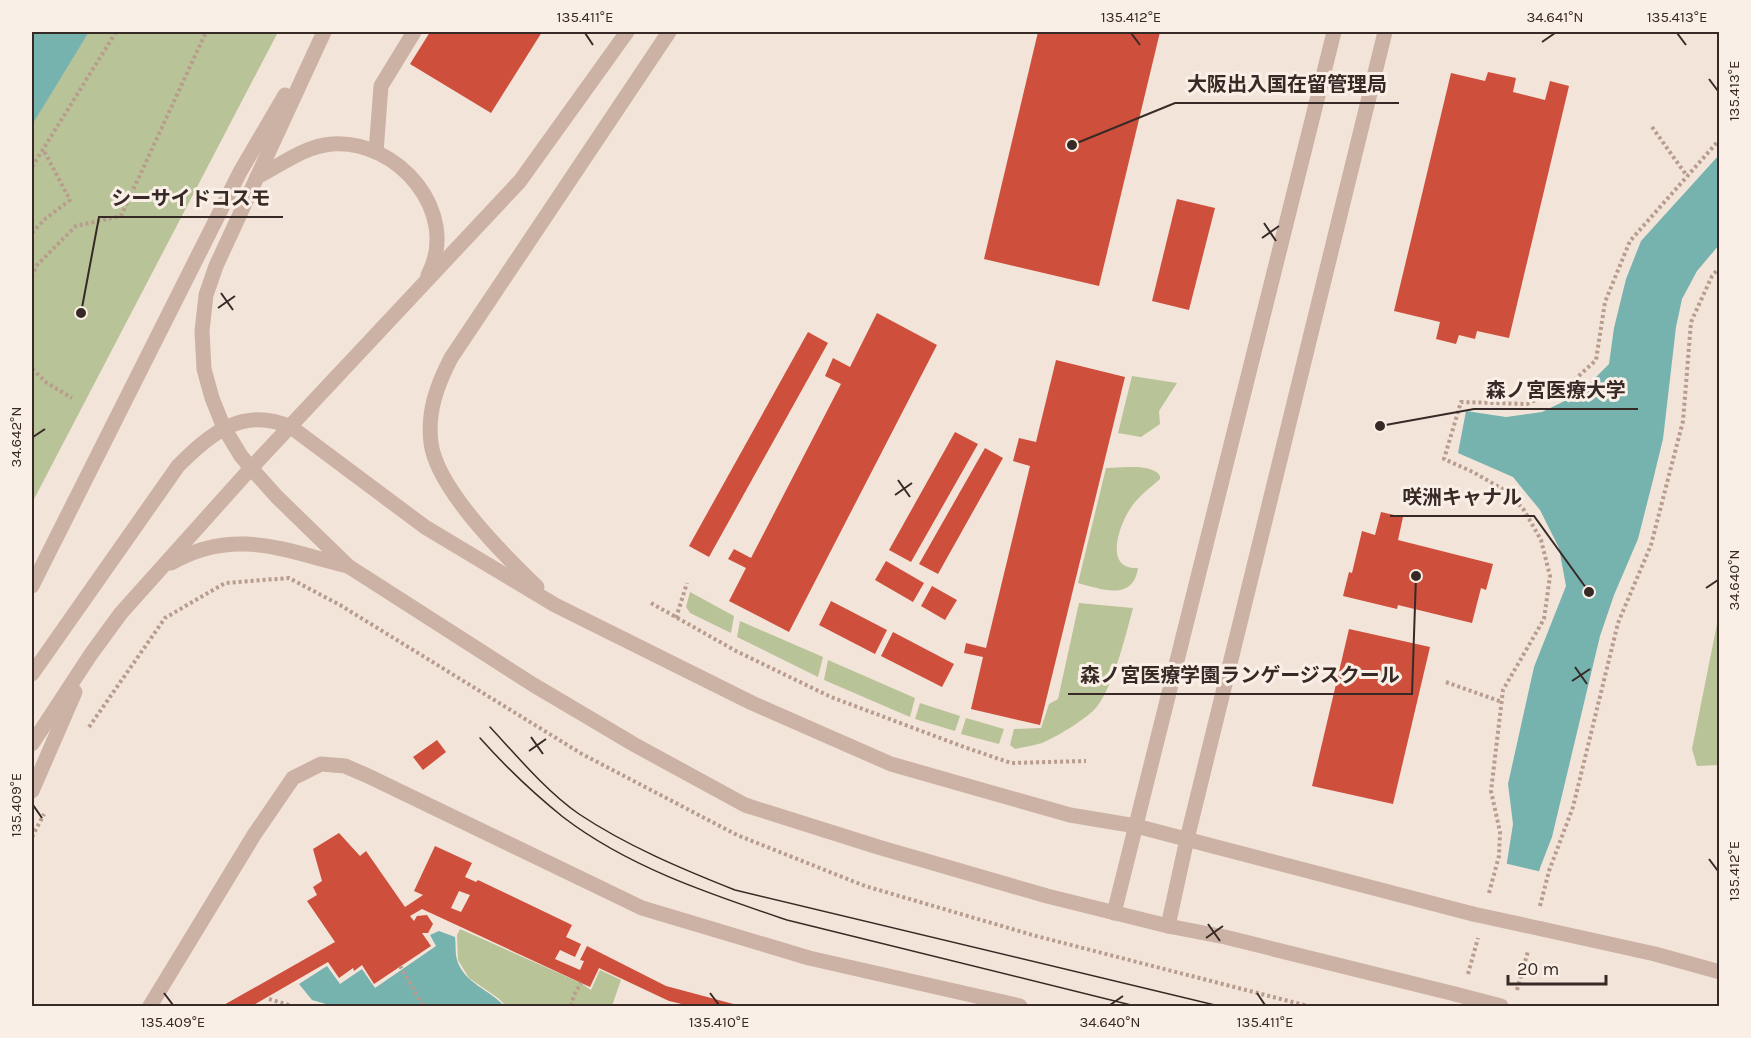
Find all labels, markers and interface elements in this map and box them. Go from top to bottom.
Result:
text: 135.411°E [557,8,613,26]
text: 135.412°E [1101,8,1161,26]
text: 34.641°N [1526,8,1584,26]
text: 135.413°E [1647,8,1707,26]
text: 135.413°E [1725,61,1743,121]
callout: 大阪出入国在留管理局 [1175,65,1399,103]
text: 大阪出入国在留管理局 [1187,73,1387,96]
callout: シーサイドコスモ [99,179,283,217]
text: シーサイドコスモ [111,187,271,210]
callout: 森ノ宮医療大学 [1474,371,1638,409]
text: 森ノ宮医療大学 [1486,379,1626,402]
text: 34.642°N [7,407,25,467]
callout: 咲洲キャナル [1390,478,1534,516]
text: 咲洲キャナル [1402,486,1522,509]
text: 34.640°N [1725,549,1743,611]
callout: 森ノ宮医療学園ランゲージスクール [1068,656,1412,694]
text: 森ノ宮医療学園ランゲージスクール [1080,664,1400,687]
text: 135.409°E [7,773,25,837]
text: 135.412°E [1725,841,1743,901]
scale bar [1508,948,1606,986]
text: 20 m [1517,958,1559,980]
text: 135.409°E [141,1013,205,1031]
text: 135.410°E [689,1013,749,1031]
text: 34.640°N [1079,1013,1141,1031]
text: 135.411°E [1237,1013,1293,1031]

